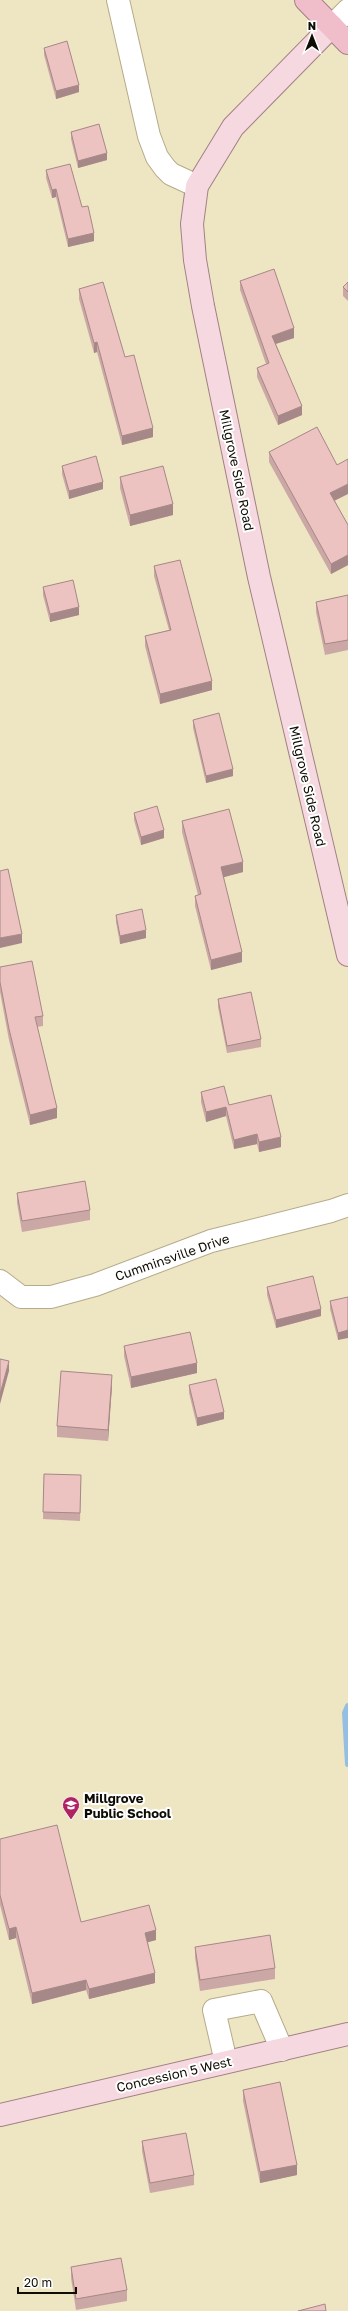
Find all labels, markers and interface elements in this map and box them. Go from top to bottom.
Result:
north arrow [292,16,332,56]
text: N [308,19,316,32]
street label: Millgrove Side Road [216,408,258,532]
street label: Millgrove Side Road [286,724,330,848]
street label: Cumminsville Drive [113,1230,231,1284]
place label: Millgrove Public School [84,1790,172,1821]
school or university icon: Millgrove Public School [61,1795,81,1820]
street label: Concession 5 West [115,2053,233,2095]
scale bar [18,2269,76,2295]
text: 20 m [24,2275,52,2290]

